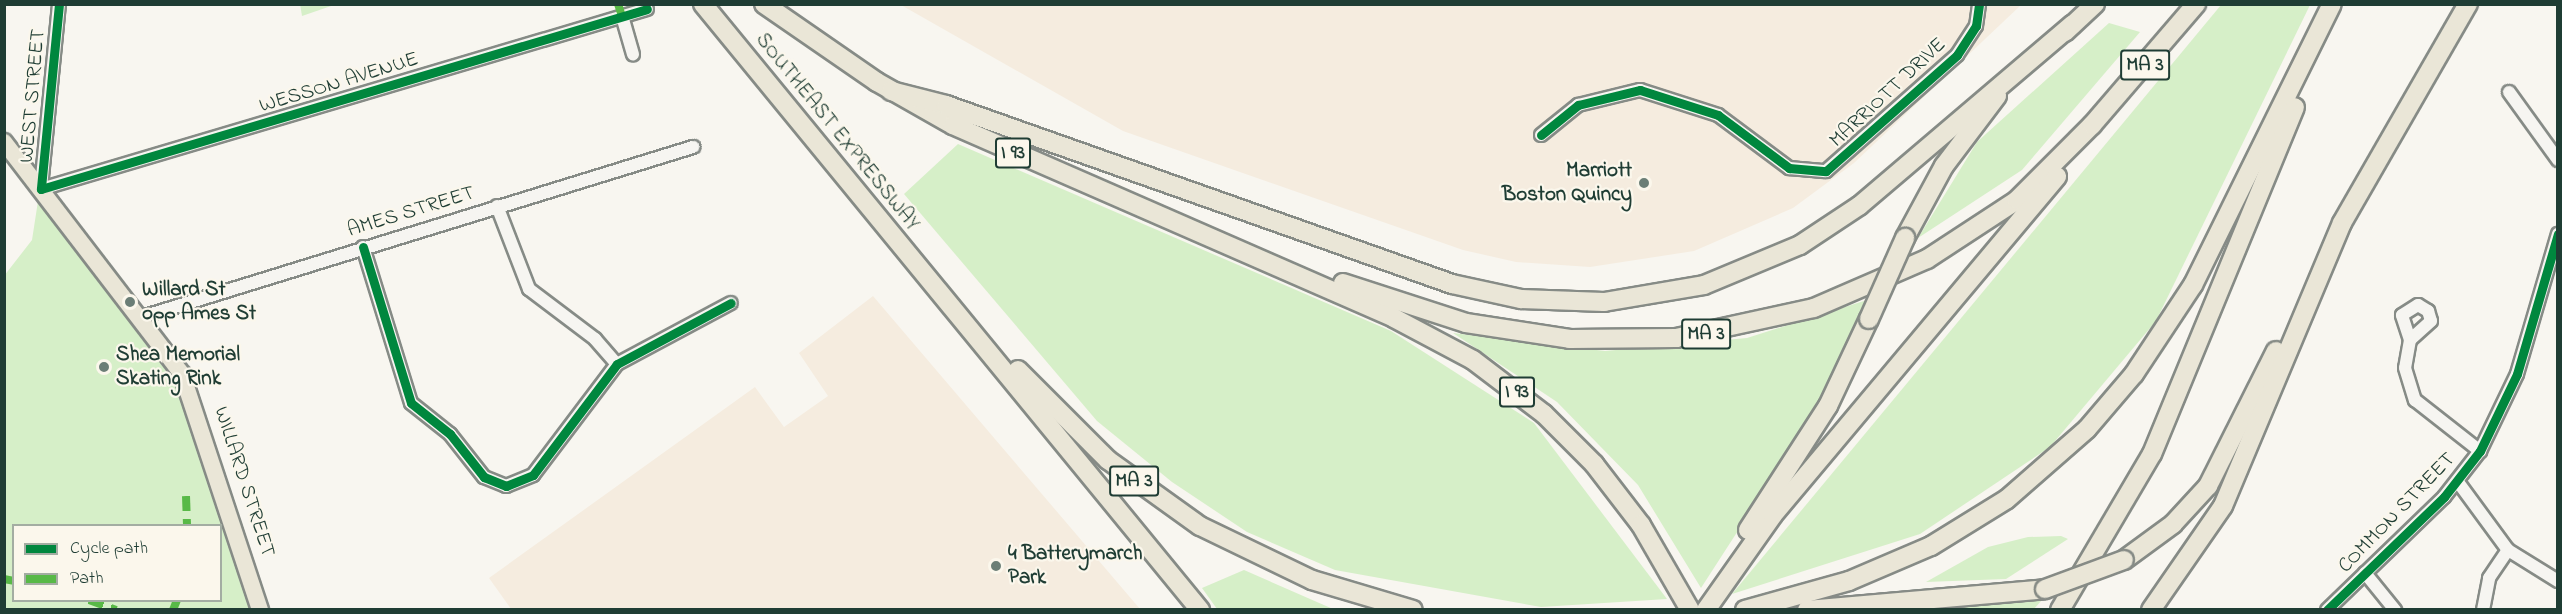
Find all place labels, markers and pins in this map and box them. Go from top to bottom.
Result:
place label: Marriott Boston Quincy [1502,158,1632,208]
marker: Marriott Boston Quincy [1637,176,1651,190]
place label: Willard St opp Ames St [142,277,256,327]
marker: Willard St opp Ames St [123,295,137,309]
place label: Shea Memorial Skating Rink [116,342,240,392]
marker: Shea Memorial Skating Rink [97,360,111,374]
place label: 4 Batterymarch Park [1008,541,1143,591]
marker: 4 Batterymarch Park [989,559,1003,573]

